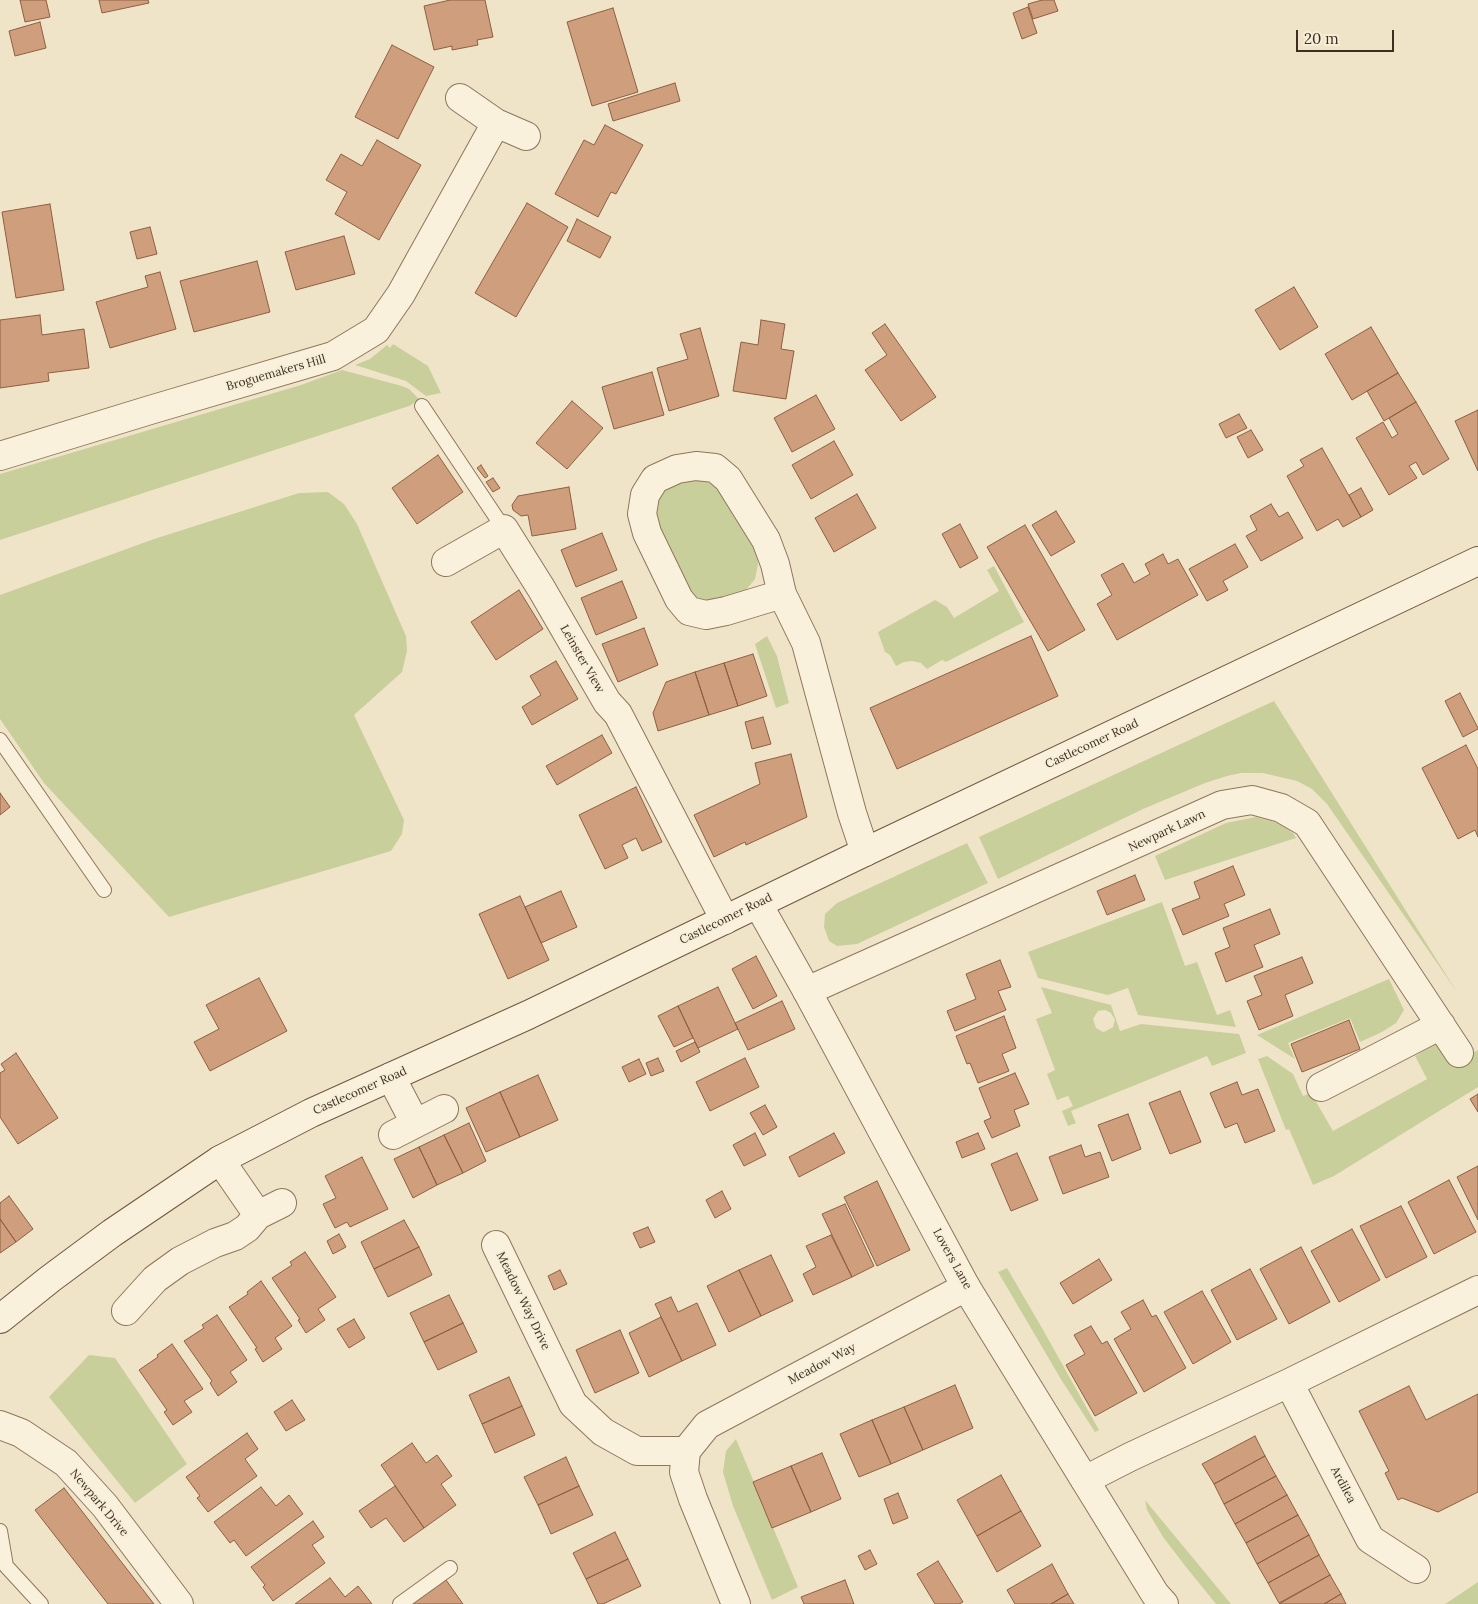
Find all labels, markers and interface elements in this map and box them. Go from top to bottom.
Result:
scale bar [1298,20,1396,52]
text: 20 m [1304,29,1339,48]
street label: Broguemakers Hill [225,352,327,394]
street label: Leinster View [557,622,607,696]
street label: Castlecomer Road [1043,716,1141,772]
street label: Newpark Lawn [1126,807,1208,855]
street label: Castlecomer Road [677,890,775,948]
street label: Castlecomer Road [311,1064,409,1118]
street label: Lovers Lane [929,1226,975,1292]
street label: Meadow Way Drive [493,1250,553,1352]
street label: Meadow Way [786,1340,858,1388]
street label: Ardilea [1327,1464,1359,1506]
street label: Newpark Drive [67,1467,131,1539]

